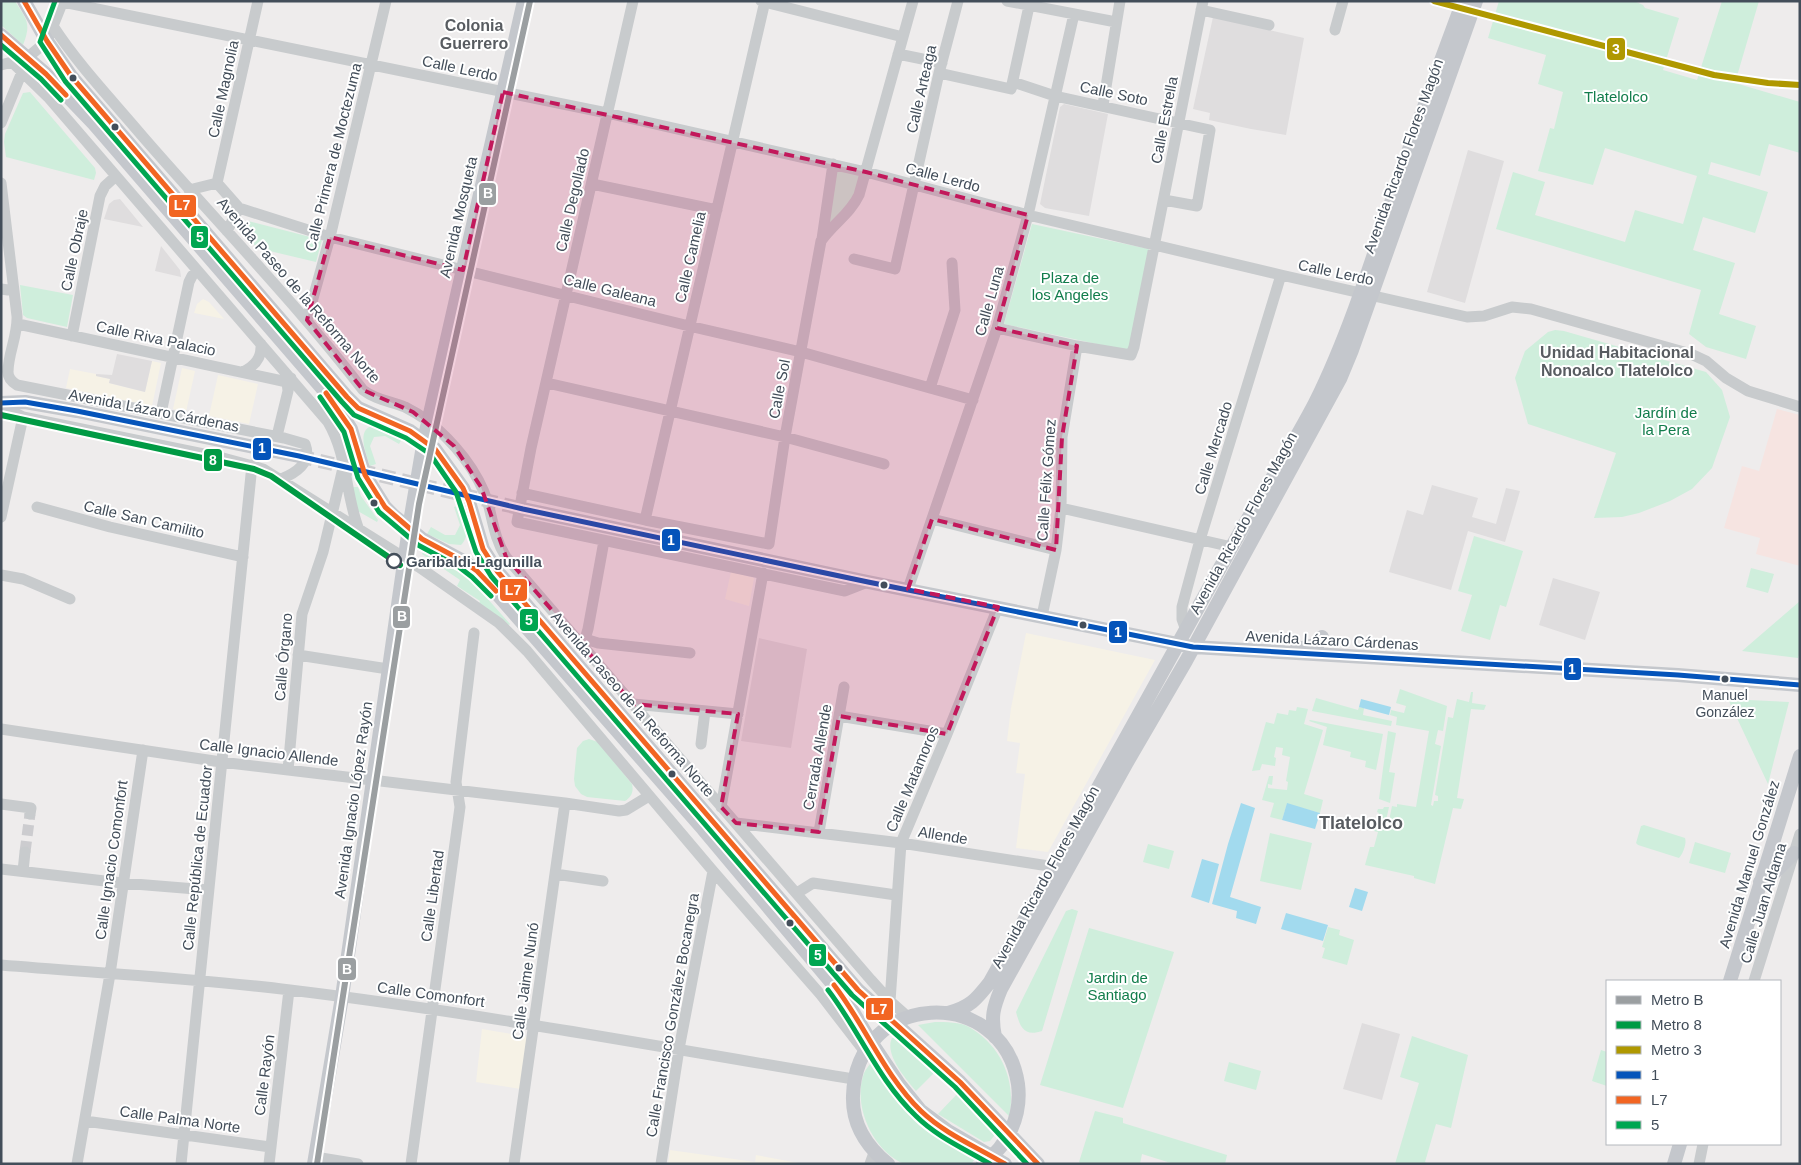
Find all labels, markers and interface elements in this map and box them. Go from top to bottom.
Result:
district label: Colonia Guerrero [440,17,508,52]
line badge: 3 [1606,37,1626,61]
street label: Calle Magnolia [204,38,242,139]
text: 3 [1612,41,1620,57]
street label: Calle Arteaga [903,43,940,135]
street label: Calle Lerdo [421,52,499,84]
street label: Avenida Ricardo Flores Magón [1360,56,1446,256]
street label: Calle Primera de Moctezuma [301,60,365,253]
unlabelled marker [68,73,78,83]
street label: Calle Estrella [1147,74,1181,165]
street label: Calle Soto [1078,77,1150,109]
park label: Tlatelolco [1584,88,1648,105]
unlabelled marker [110,122,120,132]
street label: Calle Degollado [552,146,592,254]
street label: Avenida Mosqueta [436,154,480,279]
street label: Calle Lerdo [904,159,982,195]
line badge: B [478,182,497,206]
text: B [483,185,493,201]
line badge: L7 [168,194,197,218]
street label: Avenida Paseo de la Reforma Norte [214,194,384,386]
text: L7 [174,197,190,213]
street label: Calle Obraje [57,207,91,293]
street label: Calle Camelia [671,209,709,304]
line badge: 5 [190,225,209,249]
text: 5 [196,229,204,245]
street label: Calle Lerdo [1297,256,1375,288]
street label: Calle Luna [971,264,1007,338]
park label: Plaza de los Angeles [1032,269,1108,303]
street label: Calle Galeana [562,270,659,310]
street label: Calle Riva Palacio [95,317,217,359]
district label: Unidad Habitacional Nonoalco Tlatelolco [1540,344,1694,379]
street label: Calle Sol [765,358,793,420]
street label: Avenida Lázaro Cárdenas [67,385,241,435]
street label: Calle Mercado [1191,399,1235,497]
park label: Jardín de la Pera [1635,404,1697,438]
street label: Calle Félix Gómez [1033,418,1059,542]
street label: Avenida Ricardo Flores Magón [1186,429,1300,617]
line badge: 1 [252,437,272,461]
text: 1 [258,440,266,456]
line badge: 8 [203,448,223,472]
text: 8 [209,452,217,468]
street label: Calle San Camilito [82,497,206,541]
unlabelled marker [369,498,379,508]
line badge: 1 [661,528,681,552]
text: 1 [667,532,675,548]
marker: Garibaldi-Lagunilla [386,553,402,569]
place label: Garibaldi-Lagunilla [406,553,543,570]
line badge: L7 [499,578,528,602]
unlabelled marker [879,580,889,590]
text: L7 [505,582,521,598]
line badge: B [392,605,411,629]
text: B [397,608,407,624]
line badge: 5 [519,608,539,632]
street label: Avenida Paseo de la Reforma Norte [548,608,718,800]
street label: Calle Órgano [271,612,295,702]
text: 5 [525,612,533,628]
unlabelled marker [1078,620,1088,630]
line badge: 1 [1108,620,1128,644]
text: 1 [1114,624,1122,640]
street label: Avenida Lázaro Cárdenas [1245,627,1419,653]
line badge: 1 [1563,657,1582,681]
text: 1 [1568,661,1576,677]
marker: Manuel González [1720,674,1730,684]
place label: Manuel González [1695,687,1755,720]
street label: Avenida Ignacio López Rayón [331,700,375,900]
street label: Cerrada Allende [799,703,835,811]
street label: Calle Matamoros [882,723,942,835]
street label: Calle Ignacio Allende [198,735,340,769]
street label: Calle República de Ecuador [179,765,215,951]
unlabelled marker [667,769,677,779]
street label: Calle Ignacio Comonfort [91,778,131,941]
street label: Avenida Manuel González [1715,778,1783,950]
street label: Avenida Ricardo Flores Magón [988,783,1102,971]
district label: Tlatelolco [1319,813,1403,833]
street label: Allende [917,823,969,847]
street label: Calle Juan Aldama [1737,840,1790,965]
street label: Calle Libertad [417,849,447,943]
street label: Calle Francisco González Bocanegra [642,891,702,1138]
unlabelled marker [785,918,795,928]
street label: Calle Jaime Nunó [508,921,542,1041]
line badge: 5 [808,943,827,967]
text: 5 [814,947,822,963]
line badge: B [337,957,357,981]
text: B [342,961,352,977]
unlabelled marker [834,963,844,973]
park label: Jardin de Santiago [1086,969,1148,1003]
street label: Calle Comonfort [376,978,487,1010]
legend [1606,980,1781,1145]
text: Metro B [1651,991,1704,1008]
line badge: L7 [865,997,894,1021]
text: L7 [871,1001,887,1017]
text: Metro 8 [1651,1016,1702,1033]
street label: Calle Rayón [251,1033,277,1117]
text: Metro 3 [1651,1041,1702,1058]
text: 1 [1651,1066,1659,1083]
text: L7 [1651,1091,1668,1108]
street label: Calle Palma Norte [119,1102,241,1136]
text: 5 [1651,1116,1659,1133]

